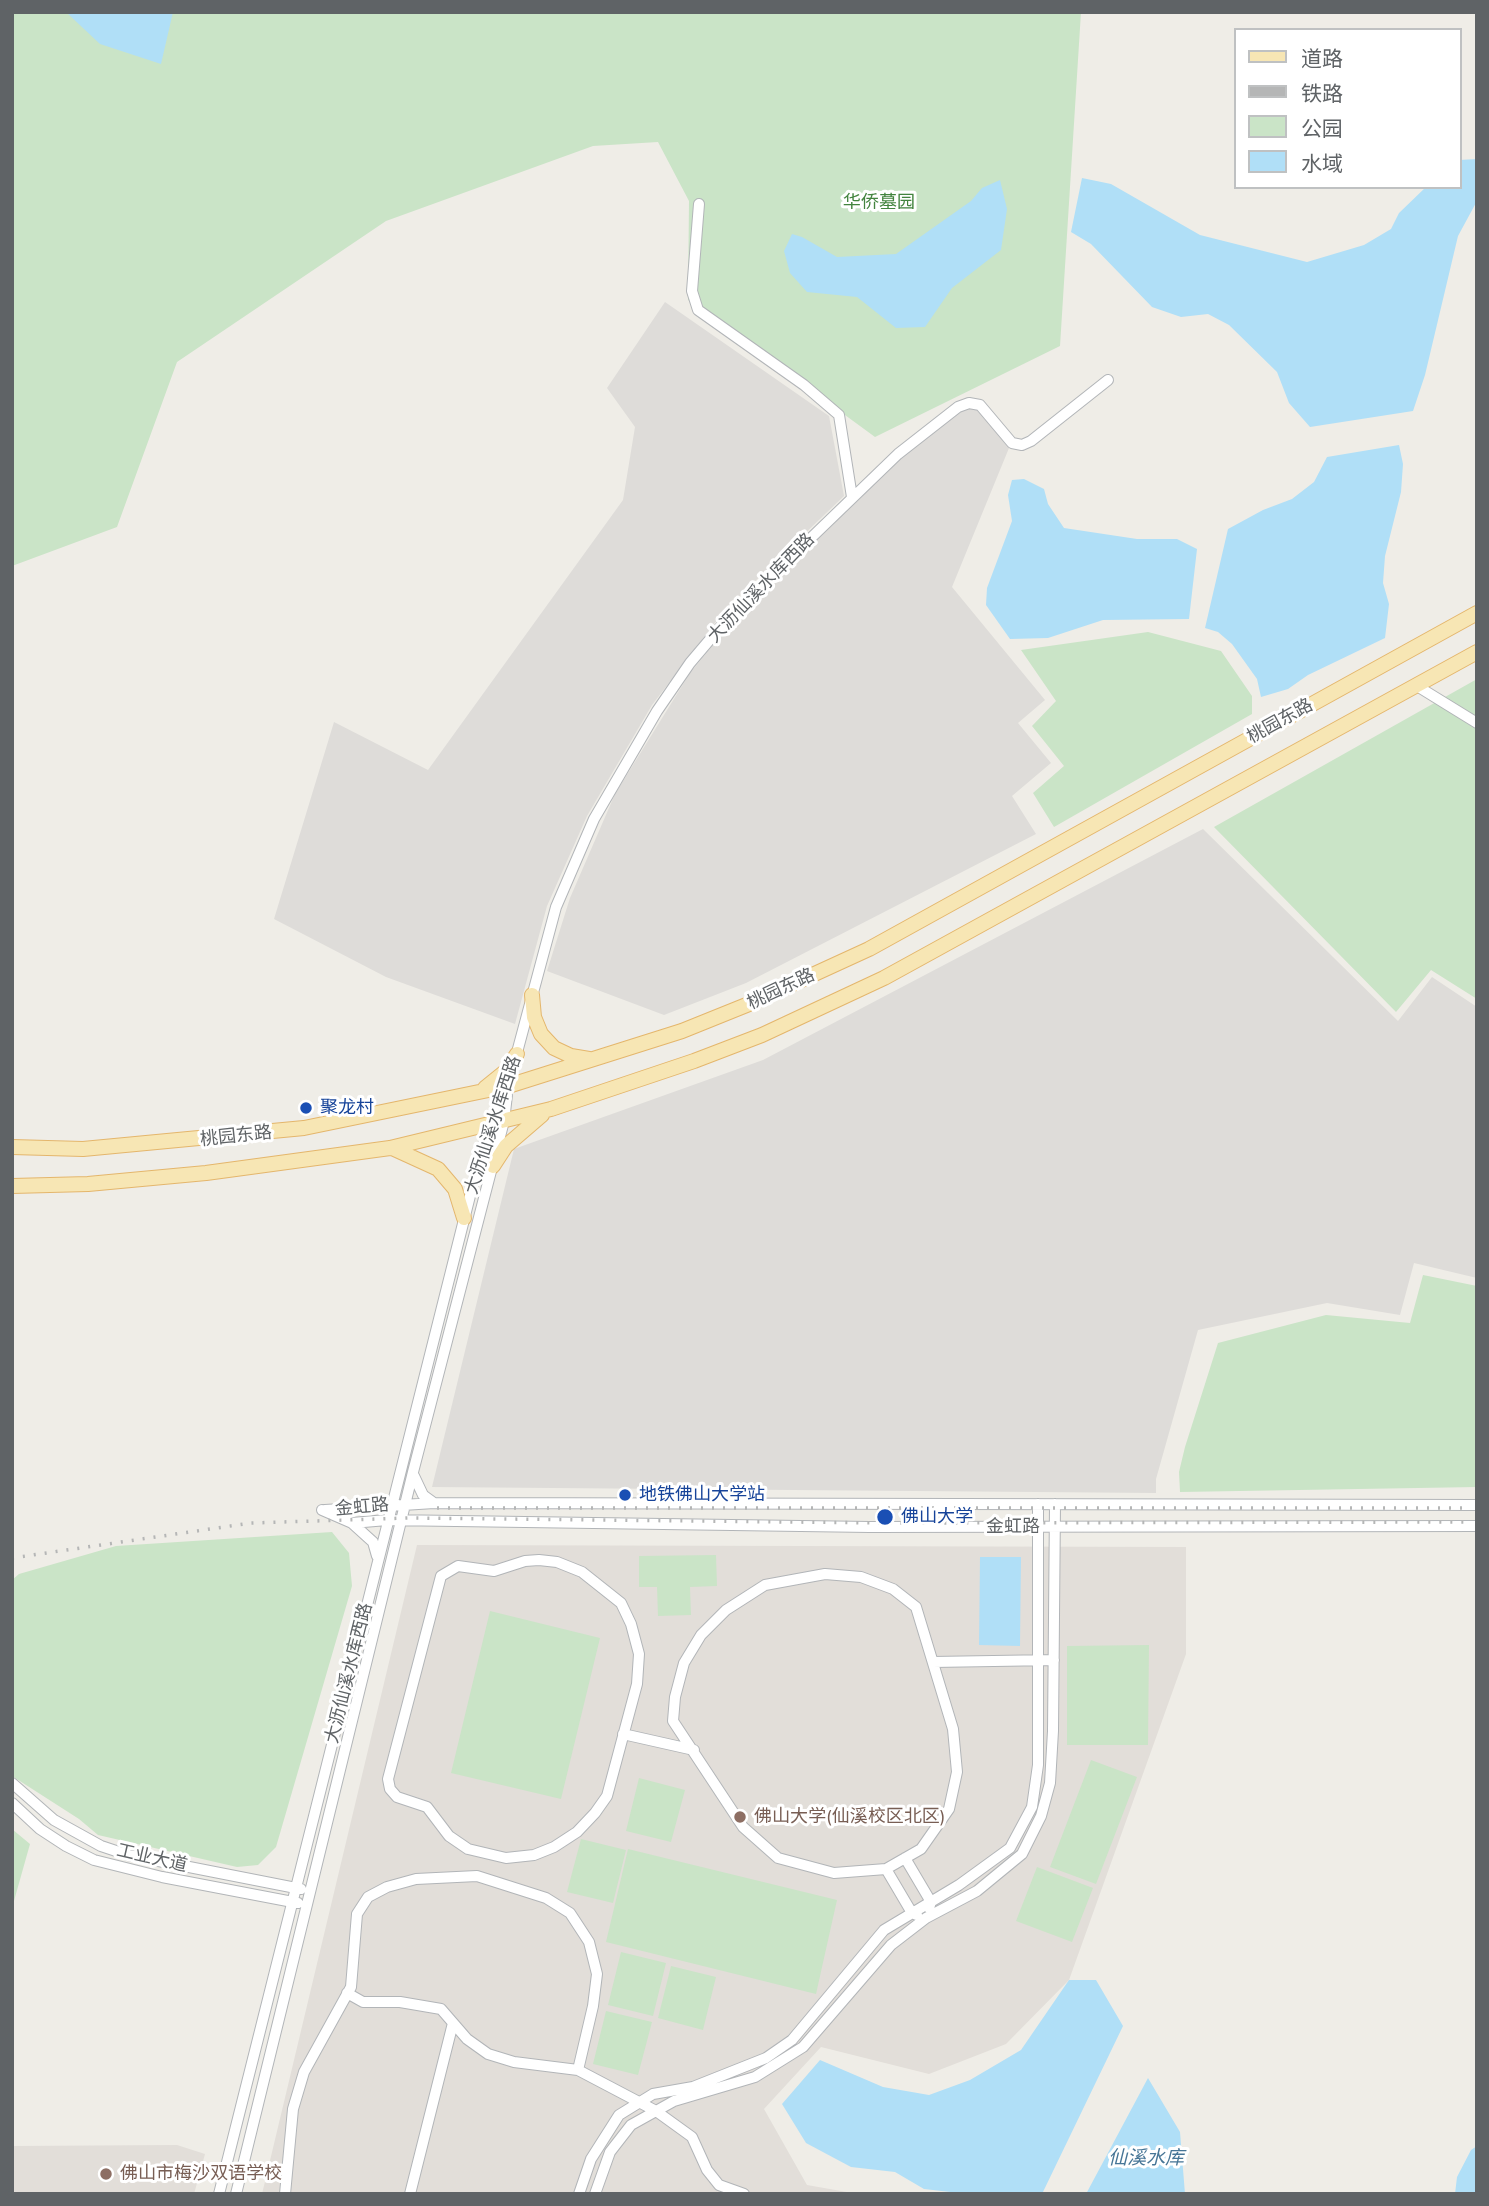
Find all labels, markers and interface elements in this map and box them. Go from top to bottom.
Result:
legend [1234,28,1461,189]
text: 道路 [1301,45,1343,71]
text: 铁路 [1301,80,1343,106]
text: 公园 [1301,115,1343,141]
text: 水域 [1301,150,1343,176]
park label: 华侨墓园 [843,192,915,214]
street label: 大沥仙溪水库西路 [703,529,819,647]
street label: 桃园东路 [1243,694,1317,748]
street label: 桃园东路 [744,964,818,1014]
street label: 大沥仙溪水库西路 [460,1053,526,1197]
place label: 聚龙村 [320,1097,374,1119]
marker: 聚龙村 [298,1100,314,1116]
street label: 桃园东路 [199,1121,273,1151]
place label: 地铁佛山大学站 [639,1484,765,1506]
marker: 地铁佛山大学站 [617,1487,633,1503]
street label: 金虹路 [334,1494,390,1520]
place label: 佛山大学 [901,1506,973,1528]
marker: 佛山大学 [875,1507,895,1527]
street label: 金虹路 [986,1516,1040,1538]
street label: 大沥仙溪水库西路 [321,1601,377,1745]
place label: 佛山大学(仙溪校区北区) [754,1806,945,1828]
marker: 佛山大学(仙溪校区北区) [732,1809,748,1825]
street label: 工业大道 [114,1839,190,1877]
water label: 仙溪水库 [1108,2147,1184,2169]
place label: 佛山市梅沙双语学校 [120,2163,282,2185]
marker: 佛山市梅沙双语学校 [98,2166,114,2182]

